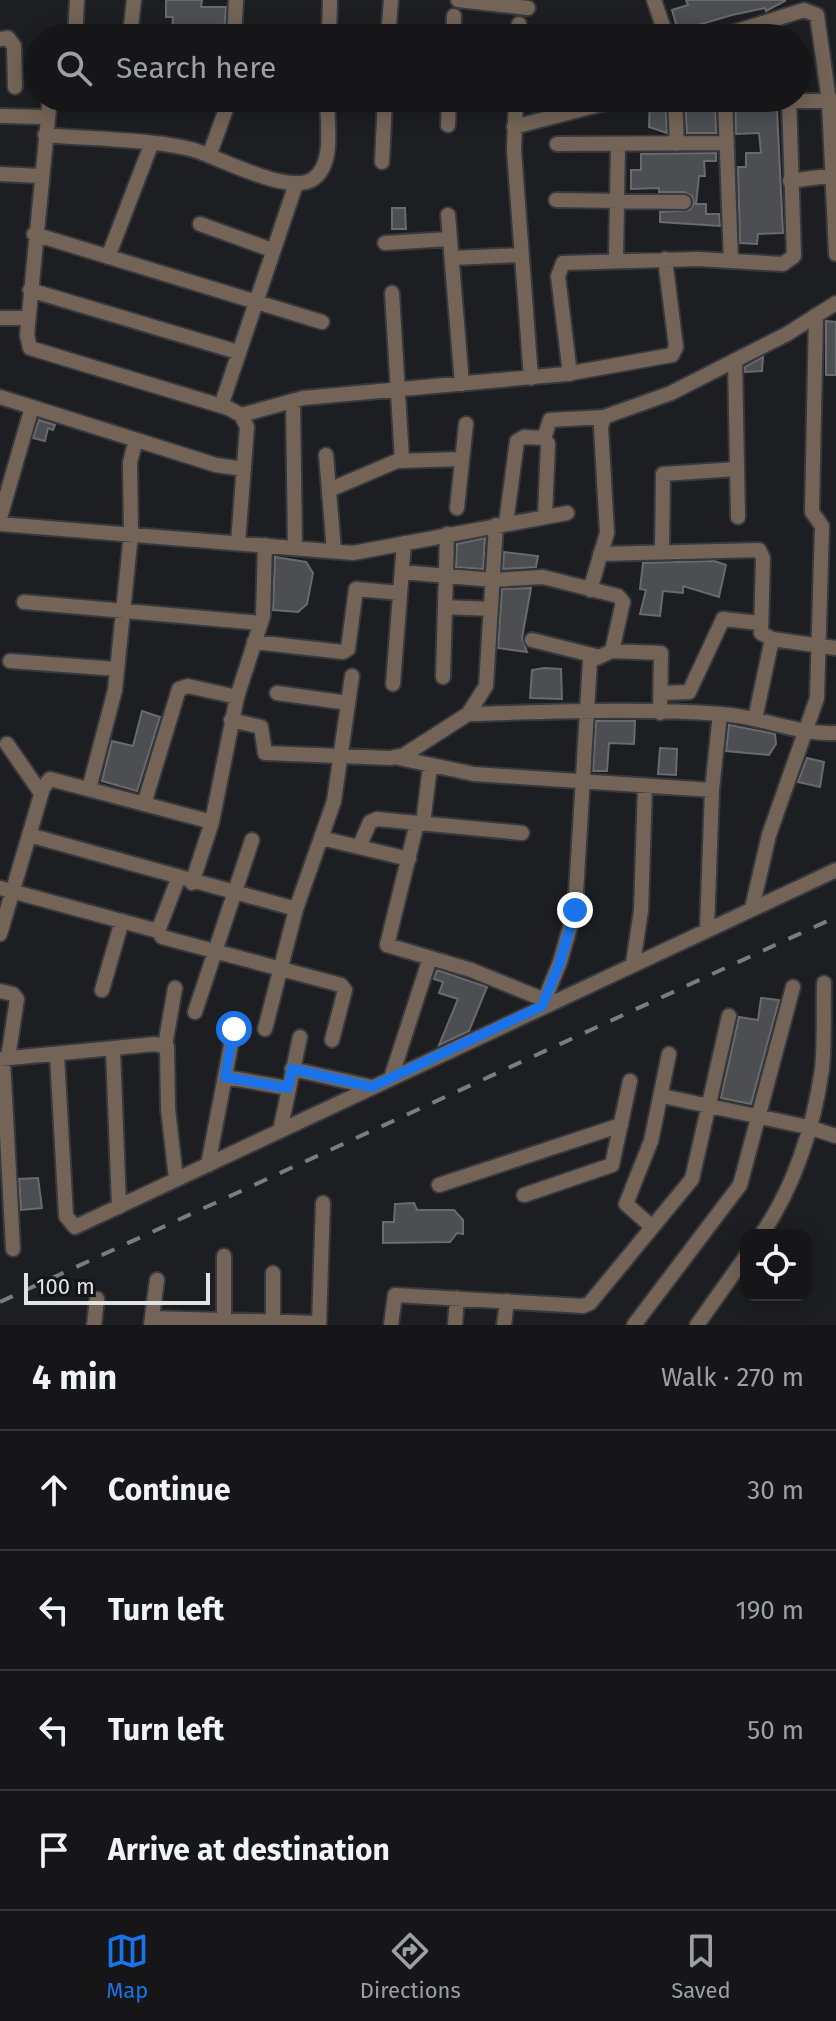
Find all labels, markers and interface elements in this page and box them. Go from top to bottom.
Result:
search box [24,24,812,112]
icon: search [52,46,96,90]
text: Search here [116,50,276,86]
route end [557,892,593,928]
route start [216,1011,252,1047]
map controls [740,1229,812,1301]
button: locate [740,1229,812,1301]
scale bar [24,1269,210,1305]
text: 100 m [36,1273,95,1300]
text: 4 min [32,1357,117,1398]
text: Walk · 270 m [661,1362,804,1393]
icon: ahead [32,1468,76,1512]
text: Continue [108,1472,231,1508]
text: 30 m [747,1475,804,1506]
icon: left [32,1588,76,1632]
text: Turn left [108,1592,224,1628]
text: 190 m [735,1595,804,1626]
icon: left [32,1708,76,1752]
text: Turn left [108,1712,224,1748]
text: 50 m [747,1715,804,1746]
icon: arrive [32,1828,76,1872]
text: Arrive at destination [108,1832,390,1868]
tab: Map [105,1929,149,2004]
tab: Directions [360,1929,461,2004]
tab: Saved [671,1929,731,2004]

